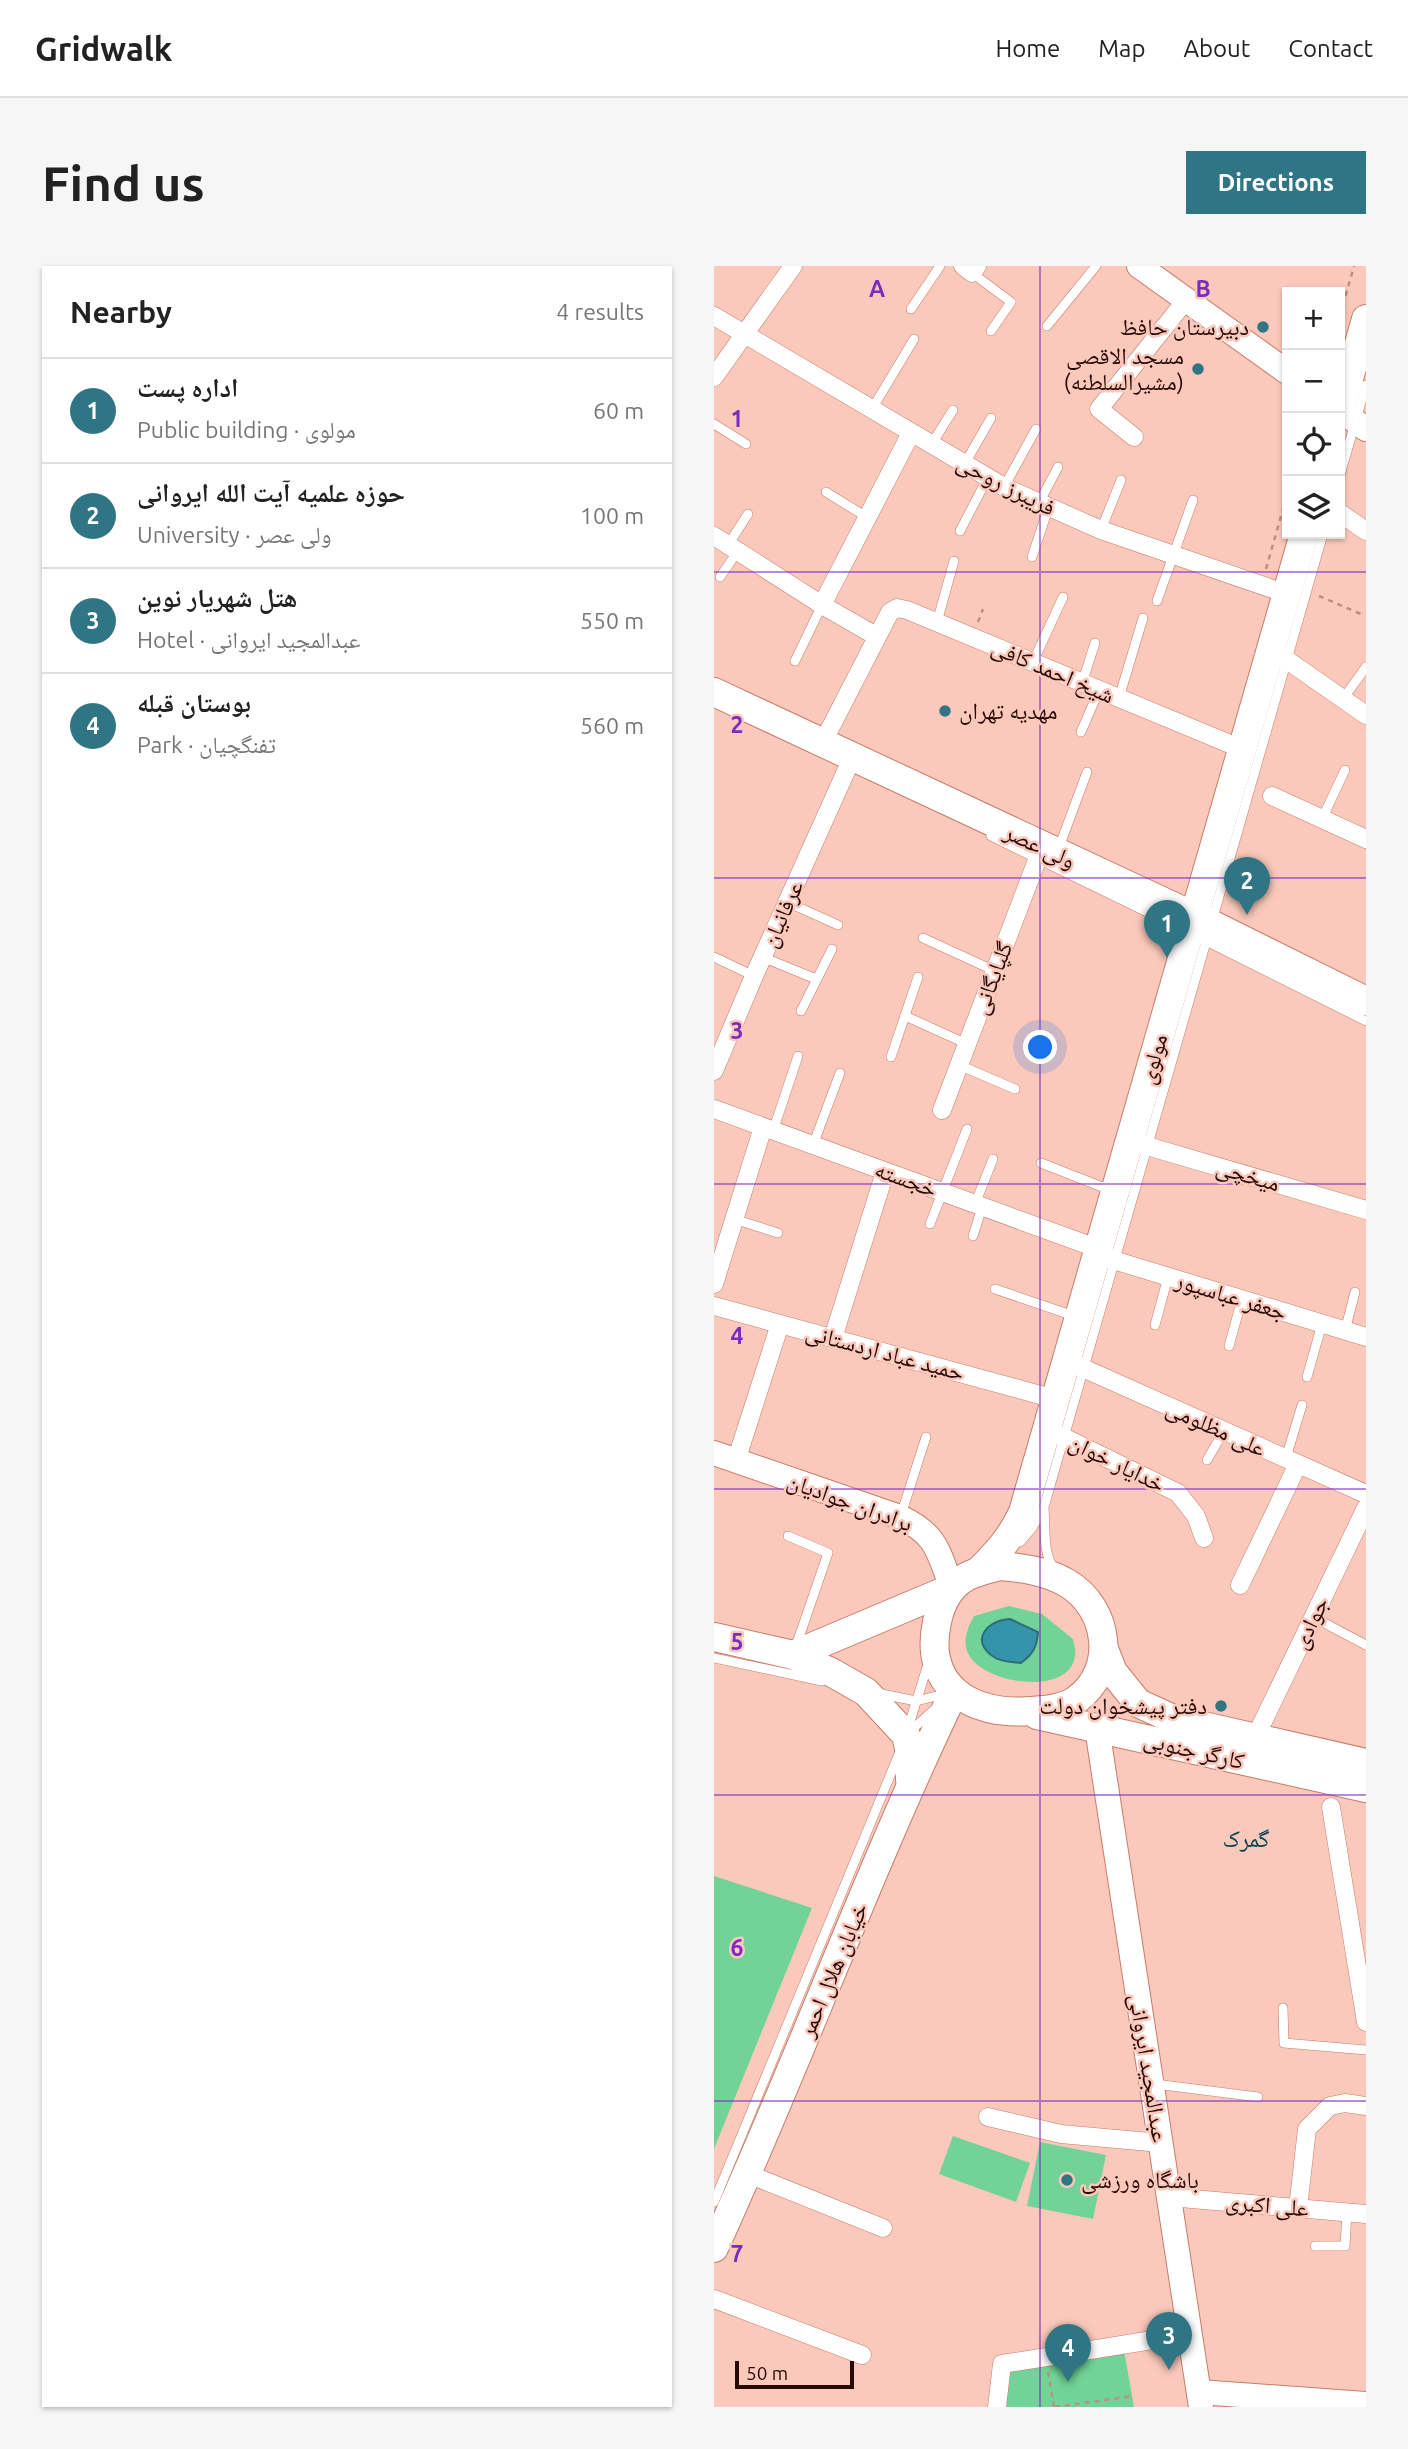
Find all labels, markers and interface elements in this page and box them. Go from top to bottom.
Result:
text: Gridwalk [35,30,172,67]
text: Home [995,35,1060,62]
text: Map [1098,35,1145,62]
text: About [1183,35,1250,62]
text: Contact [1288,35,1373,62]
button: Directions [1186,151,1366,214]
text: Find us [42,155,205,210]
text: A [869,276,885,301]
text: B [1195,276,1211,301]
map controls [1282,287,1345,539]
button: + [1282,287,1345,350]
text: Nearby [70,295,172,329]
text: 4 results [556,299,644,324]
place label: دبیرستان حافظ [1120,314,1249,341]
marker: دبیرستان حافظ [1255,319,1271,335]
place label: مسجد الاقصی (مشیرالسلطنه) [1063,343,1184,395]
button: − [1282,350,1345,413]
marker: مسجد الاقصی (مشیرالسلطنه) [1190,361,1206,377]
text: اداره پست [137,373,238,402]
text: 1 [87,398,99,423]
text: 60 m [593,398,644,423]
text: 1 [731,406,743,431]
button: locate [1282,413,1345,476]
text: Public building · مولوی [137,417,356,442]
street label: فریبرز روحی [952,449,1060,522]
button: layers [1282,476,1345,539]
text: حوزه علمیه آیت‌ الله ایروانی [137,478,405,507]
text: 2 [87,503,99,528]
text: 100 m [580,503,644,528]
text: University · ولی عصر [137,522,331,547]
text: هتل شهریار نوین [137,583,297,612]
text: 3 [87,608,99,633]
text: 550 m [580,608,644,633]
text: Hotel · عبدالمجید ایروانی [137,627,360,652]
street label: شیخ احمد کافی [987,634,1118,710]
text: بوستان قبله [137,688,251,717]
place label: مهدیه تهران [959,698,1058,725]
marker: مهدیه تهران [937,703,953,719]
text: 2 [731,712,743,737]
text: 4 [87,713,99,738]
text: 560 m [580,713,644,738]
text: Park · تفنگچیان [137,732,276,757]
street label: ولی عصر [999,818,1080,875]
pin: 2 [1224,857,1270,915]
street label: عرفانیان [756,876,809,952]
pin: 1 [1144,900,1190,958]
street label: گلپایگانی [966,938,1019,1018]
text: 3 [731,1018,743,1043]
your location [1023,1030,1057,1064]
street label: مولوی [1133,1031,1174,1087]
street label: میخچی [1213,1154,1283,1197]
street label: خجسته [871,1156,940,1202]
street label: جعفر عباسپور [1171,1266,1290,1326]
street label: حمید عباد اردستانی [803,1318,967,1387]
text: 4 [731,1323,744,1348]
street label: علی مظلومی [1162,1395,1270,1462]
street label: خدایار خوان [1064,1429,1169,1498]
street label: برادران جوادیان [784,1467,916,1538]
street label: جوادی [1286,1593,1335,1654]
text: 5 [731,1629,743,1654]
place label: دفتر پیشخوان دولت [1039,1693,1207,1720]
marker: دفتر پیشخوان دولت [1213,1698,1229,1714]
street label: کارگر جنوبی [1141,1726,1247,1775]
district label: گمرک [1223,1825,1269,1852]
street label: خیابان هلال احمر [793,1899,874,2042]
text: 6 [731,1935,744,1960]
street label: عبدالمجید ایروانی [1123,1992,1174,2145]
place label: باشگاه ورزشی [1081,2167,1199,2194]
marker: باشگاه ورزشی [1059,2172,1075,2188]
street label: علی اکبری [1224,2188,1310,2223]
text: 7 [731,2241,743,2266]
pin: 3 [1146,2312,1192,2370]
pin: 4 [1045,2324,1091,2382]
scale bar [735,2358,854,2390]
text: 50 m [746,2362,788,2384]

